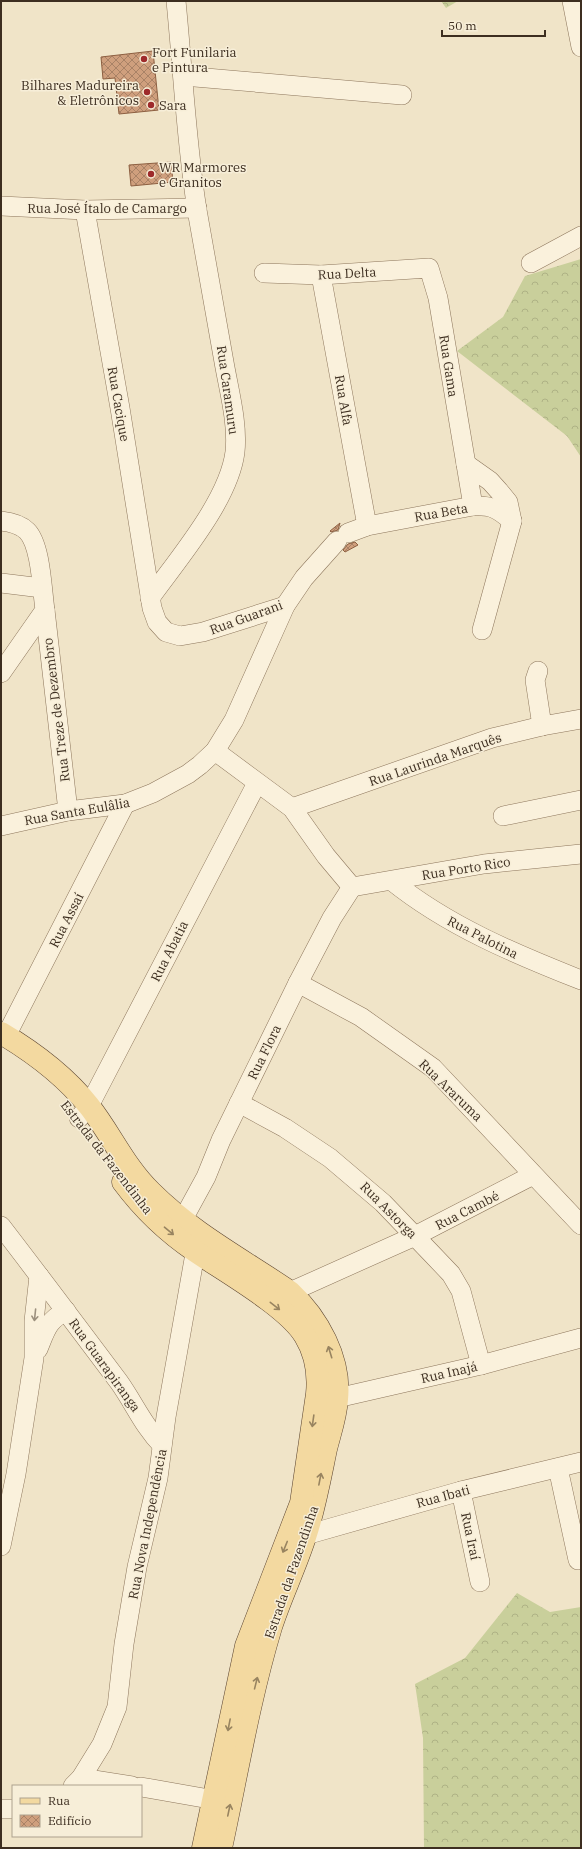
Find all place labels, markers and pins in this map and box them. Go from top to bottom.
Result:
place label: Fort Funilaria e Pintura [152,44,237,76]
marker: Fort Funilaria e Pintura [139,54,149,64]
place label: Bilhares Madureira & Eletrônicos [21,77,139,109]
marker: Bilhares Madureira & Eletrônicos [142,87,152,97]
place label: Sara [159,97,187,114]
marker: Sara [146,100,156,110]
place label: WR Marmores e Granitos [159,159,246,191]
marker: WR Marmores e Granitos [146,169,156,179]

